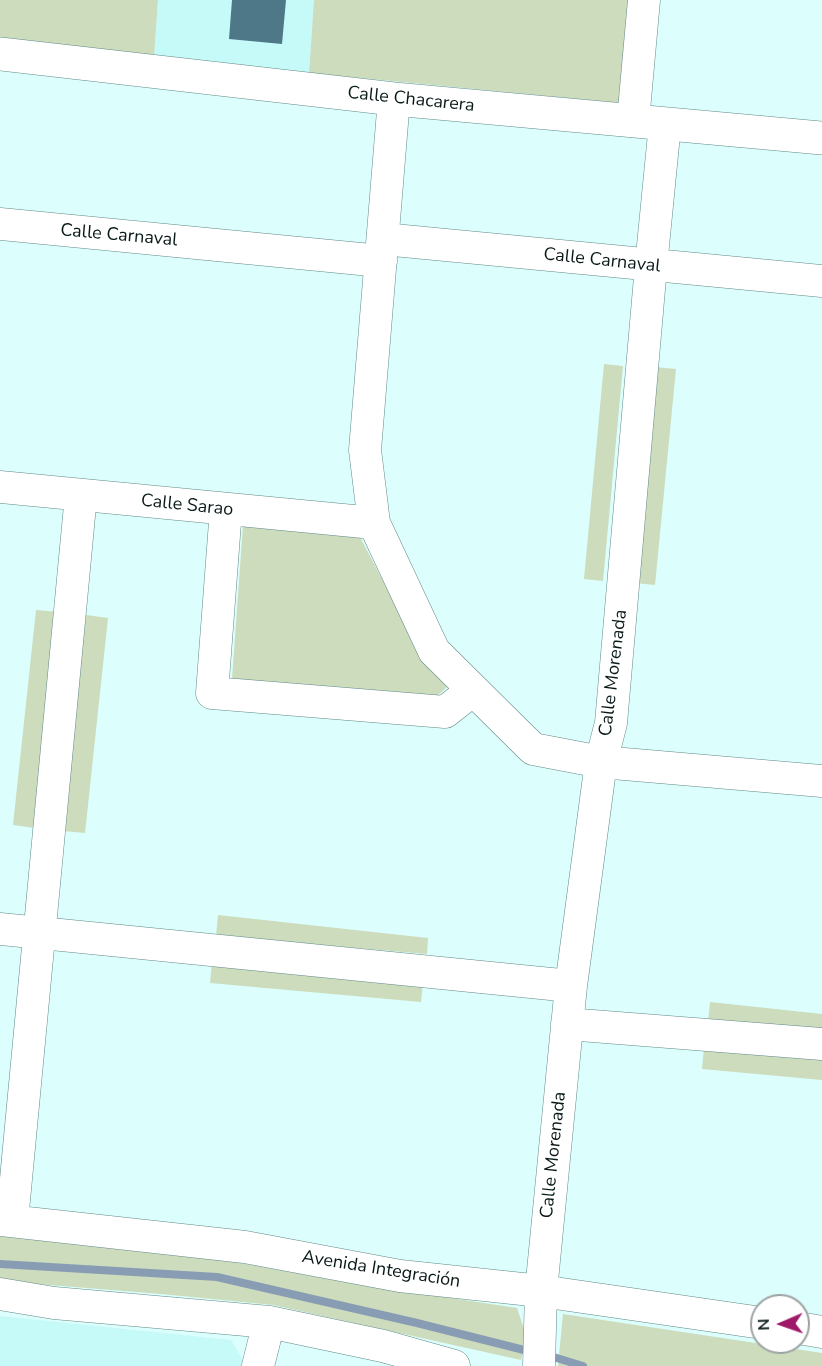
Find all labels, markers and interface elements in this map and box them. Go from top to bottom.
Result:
street label: Calle Chacarera [346,83,476,117]
street label: Calle Carnaval [60,220,178,252]
street label: Calle Carnaval [542,244,662,278]
street label: Calle Sarao [140,490,234,522]
street label: Calle Morenada [596,609,632,737]
street label: Calle Morenada [537,1091,571,1219]
street label: Avenida Integración [300,1247,462,1293]
north arrow [750,1294,810,1354]
text: N [753,1318,775,1331]

